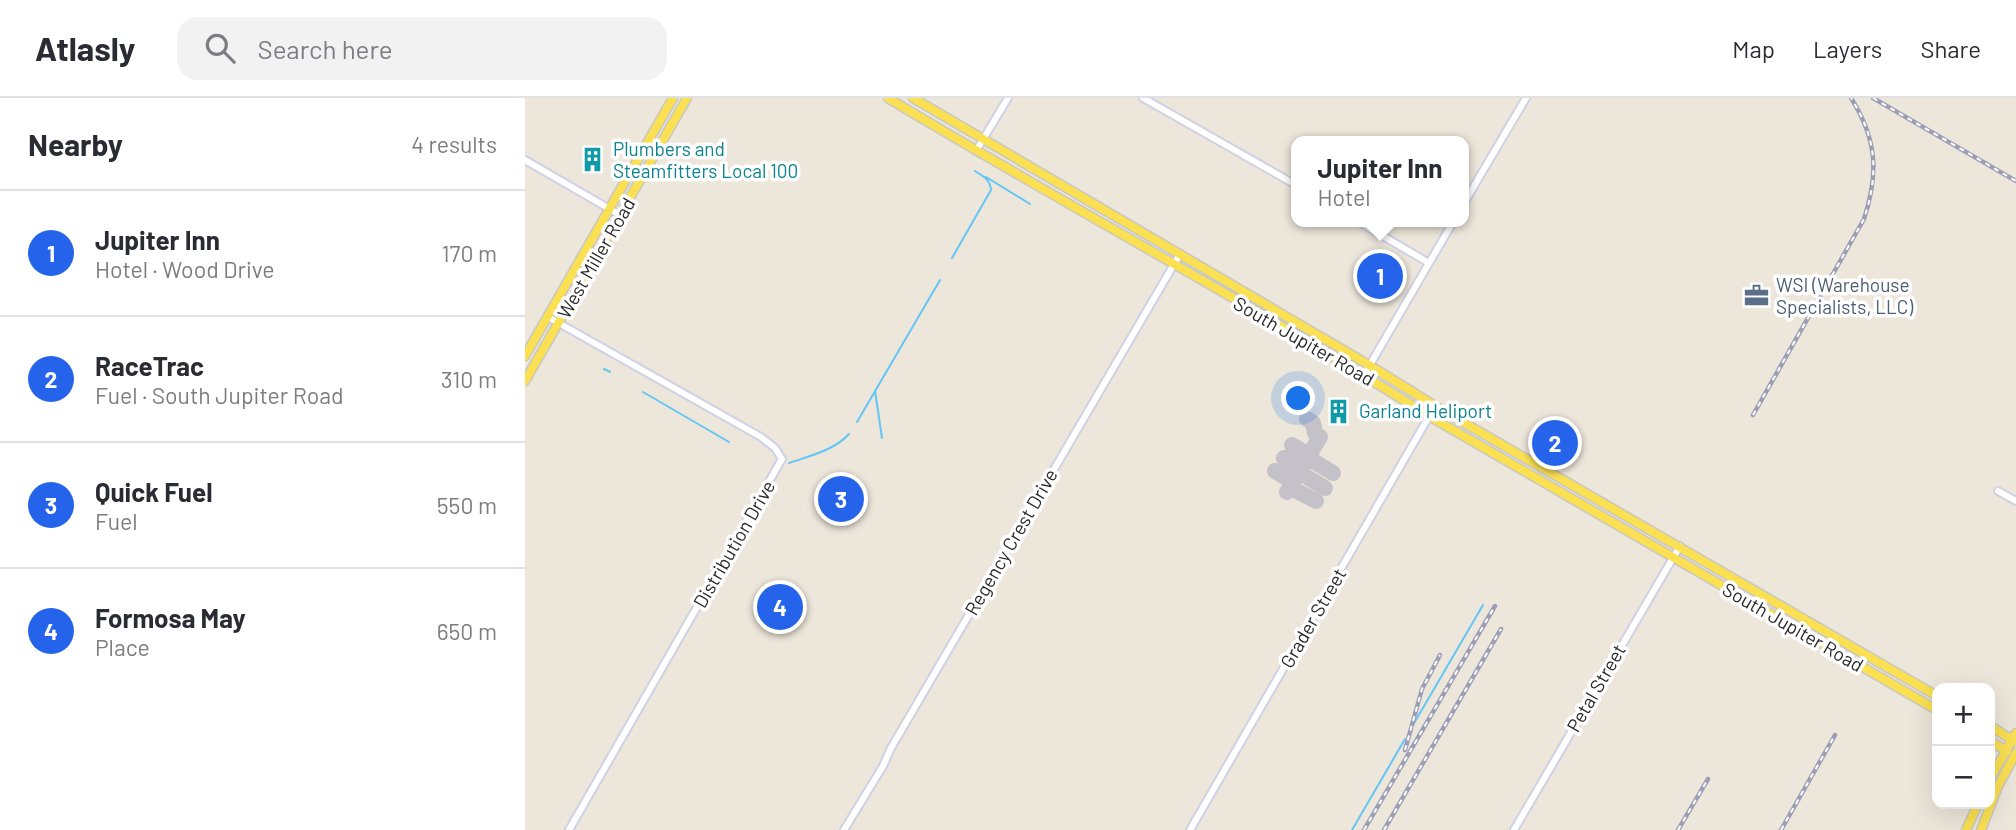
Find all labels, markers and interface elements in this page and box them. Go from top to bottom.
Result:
search box [177,17,667,80]
text: Atlasly [35,28,135,68]
icon: search [201,29,239,67]
text: Search here [257,33,393,64]
text: Map [1732,34,1775,63]
text: Layers [1813,34,1882,63]
text: Share [1920,34,1981,63]
text: Nearby [28,126,123,162]
text: 4 results [411,130,497,158]
popup [1291,136,1469,227]
place label: Plumbers and Steamfitters Local 100 [613,137,798,182]
building icon: Plumbers and Steamfitters Local 100 [579,146,607,174]
text: Jupiter Inn [1317,152,1443,183]
text: Hotel [1317,183,1370,211]
street label: West Miller Road [552,193,639,322]
text: Jupiter Inn [95,224,220,255]
text: 1 [47,239,55,267]
text: 170 m [441,239,497,267]
pin: 1 [1357,250,1403,302]
text: Hotel · Wood Drive [95,255,275,283]
place label: WSI (Warehouse Specialists, LLC) [1776,273,1914,318]
office icon: WSI (Warehouse Specialists, LLC) [1742,282,1770,310]
street label: South Jupiter Road [1230,291,1379,390]
text: RaceTrac [95,350,204,381]
text: 2 [45,365,57,393]
text: 310 m [441,365,497,393]
text: Fuel · South Jupiter Road [95,381,344,409]
your location [1281,381,1315,415]
building icon: Garland Heliport [1325,397,1353,425]
place label: Garland Heliport [1359,399,1492,422]
pin: 2 [1532,417,1578,469]
street label: Regency Crest Drive [959,465,1062,619]
pin: 3 [818,473,864,525]
text: Quick Fuel [95,476,213,507]
street label: Distribution Drive [688,476,779,612]
text: 3 [45,491,57,519]
text: 550 m [437,491,497,519]
text: Fuel [95,507,138,535]
street label: Grader Street [1275,564,1350,672]
street label: South Jupiter Road [1719,577,1868,676]
pin: 4 [757,581,803,633]
text: Formosa May [95,602,246,633]
text: 4 [44,617,58,645]
text: 650 m [437,617,497,645]
text: Place [95,633,150,661]
street label: Petal Street [1561,640,1630,736]
map controls [1932,683,1995,809]
button: + [1932,683,1995,746]
button: − [1932,746,1995,809]

